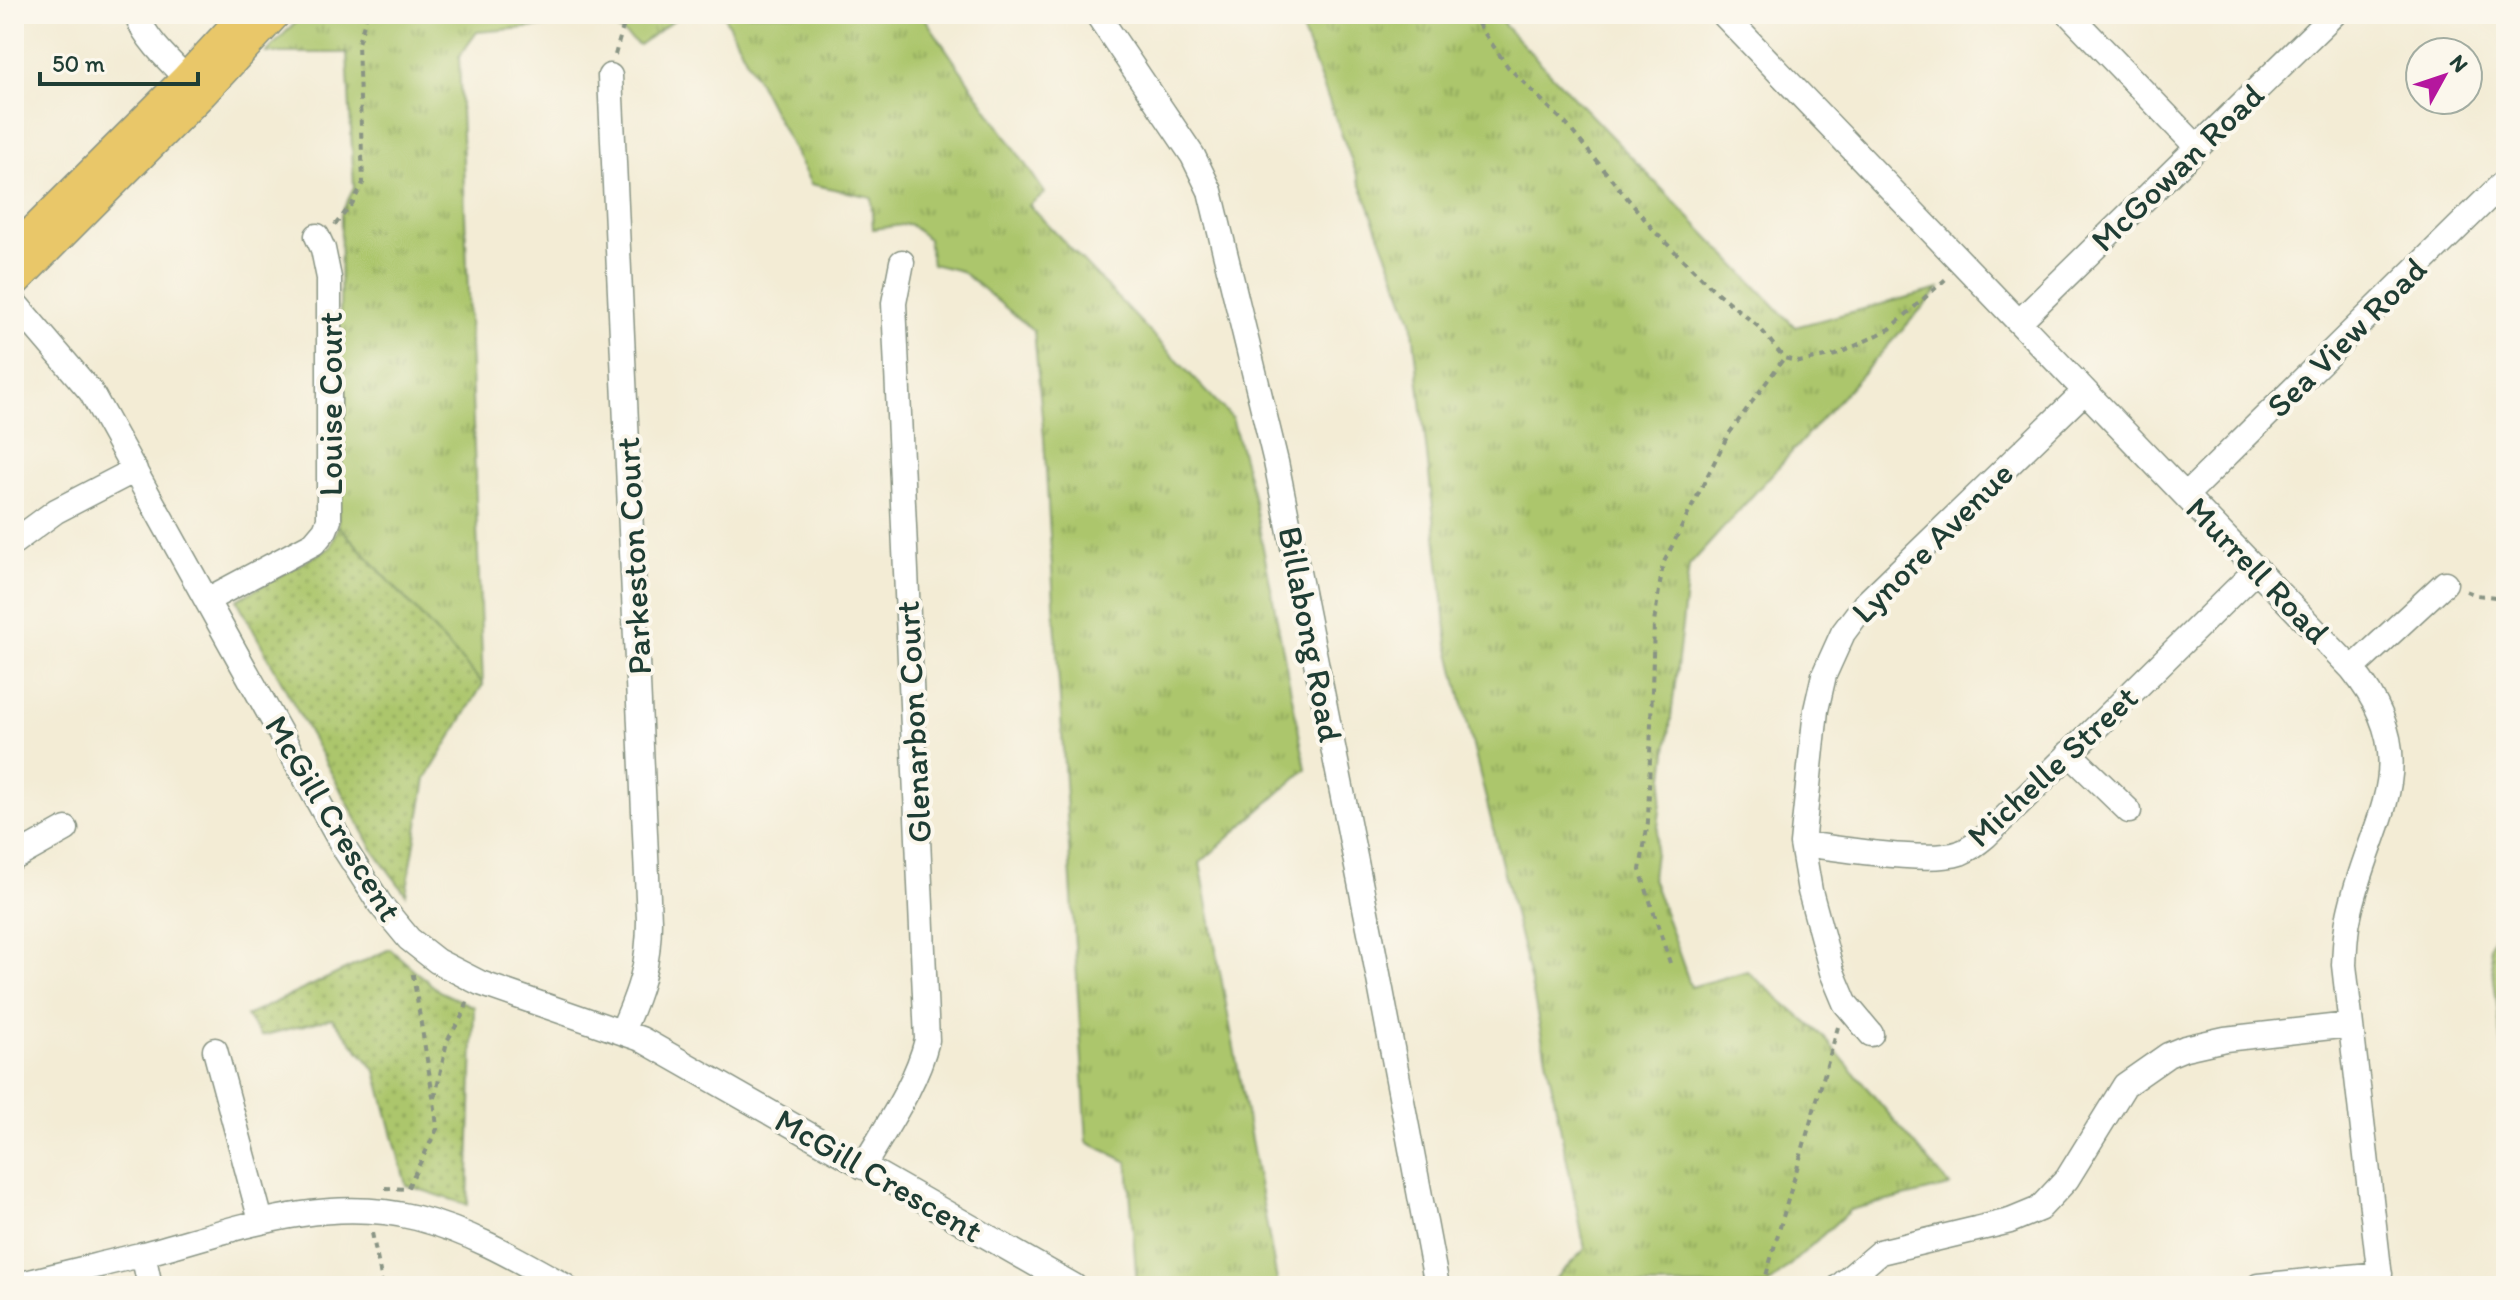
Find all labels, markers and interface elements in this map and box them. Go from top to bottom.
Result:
scale bar [40,36,198,86]
north arrow [2404,36,2484,116]
text: 50 m [52,49,105,78]
text: N [2444,49,2474,78]
street label: McGowan Road [2082,74,2273,260]
street label: Sea View Road [2258,249,2435,426]
street label: Louise Court [310,312,351,496]
street label: Parkeston Court [607,436,660,676]
street label: Lynore Avenue [1843,453,2022,632]
street label: Murrell Road [2177,488,2338,652]
street label: Billabong Road [1270,523,1352,746]
street label: Glenarbon Court [887,600,940,844]
street label: Michelle Street [1958,677,2146,856]
street label: McGill Crescent [256,708,411,929]
street label: McGill Crescent [768,1100,990,1251]

